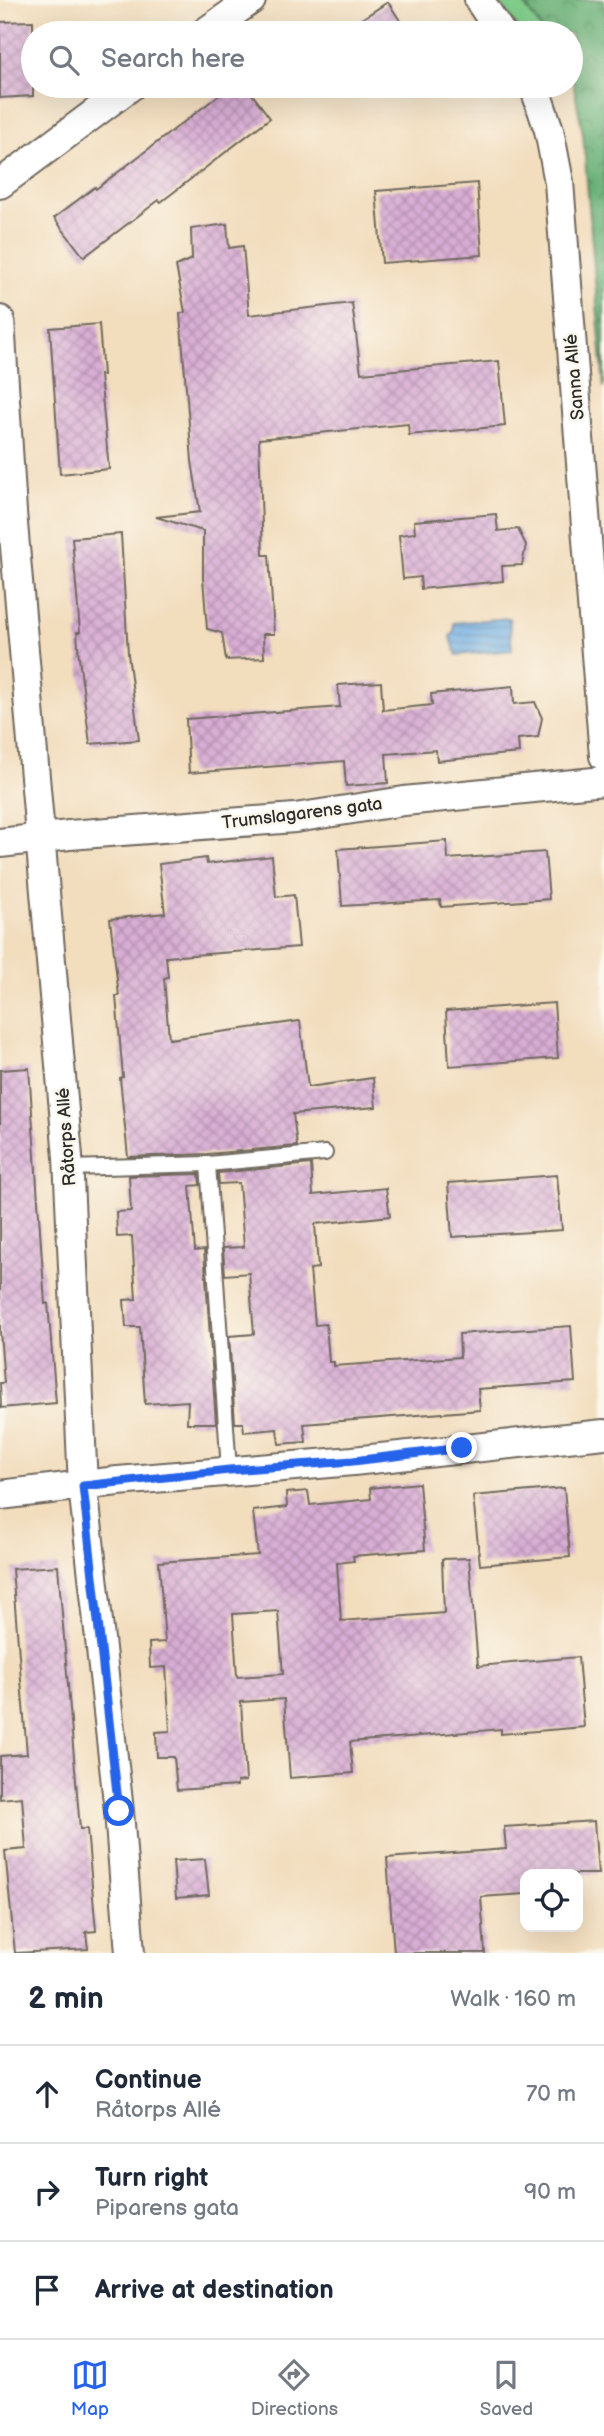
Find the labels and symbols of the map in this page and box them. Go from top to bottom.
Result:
street label: Sanna Allé [560,333,589,421]
street label: Trumslagarens gata [221,793,383,834]
street label: Råtorps Allé [53,1087,80,1187]
route end [446,1432,477,1463]
route start [103,1795,134,1826]

